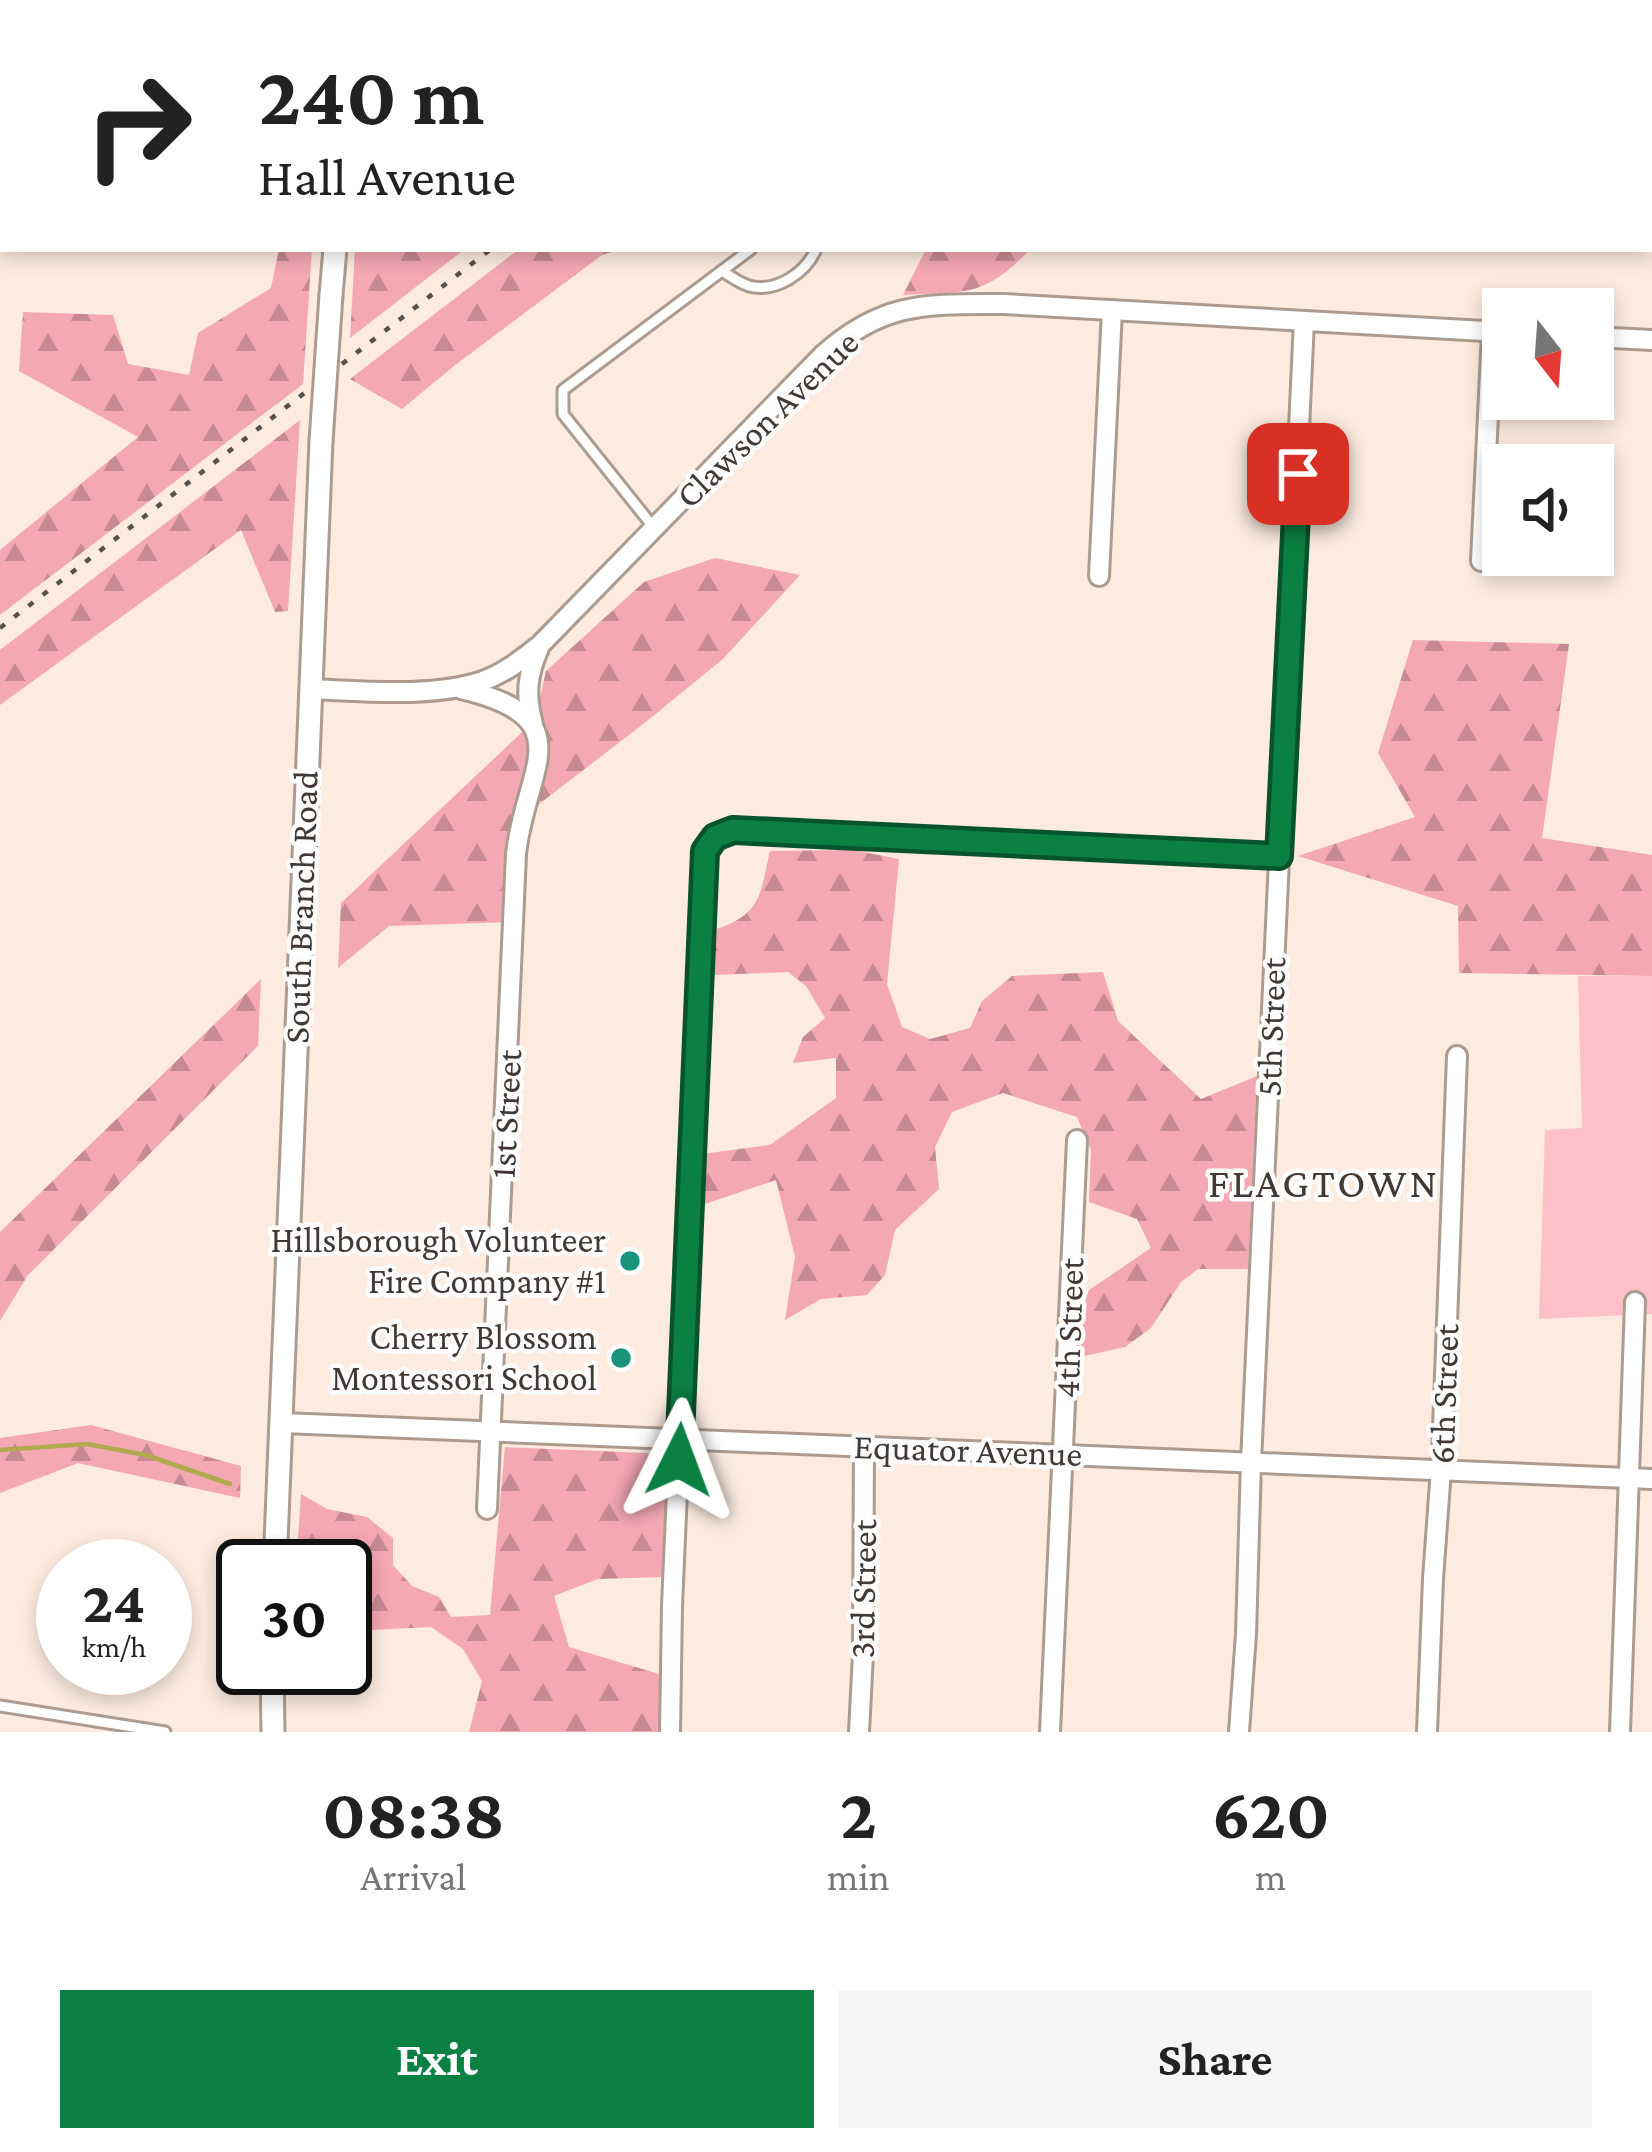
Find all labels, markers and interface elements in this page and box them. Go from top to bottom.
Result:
icon: right [60,48,216,204]
text: 240 m [258,49,484,142]
text: Hall Avenue [258,147,516,207]
north arrow [1482,288,1614,420]
map controls [1482,288,1614,576]
street label: Clawson Avenue [668,322,866,516]
pin [1247,423,1349,525]
icon: arrive [1265,441,1331,507]
button: sound [1482,444,1614,576]
street label: South Branch Road [276,770,326,1044]
street label: 5th Street [1249,956,1293,1097]
street label: 1st Street [483,1047,529,1180]
district label: FLAGTOWN [1208,1159,1440,1206]
place label: Hillsborough Volunteer Fire Company #1 [270,1220,606,1301]
marker: Hillsborough Volunteer Fire Company #1 [617,1248,643,1274]
street label: 4th Street [1047,1256,1091,1399]
place label: Cherry Blossom Montessori School [331,1317,597,1398]
street label: 6th Street [1422,1322,1466,1465]
marker: Cherry Blossom Montessori School [608,1345,634,1371]
position arrow [616,1397,742,1523]
street label: Equator Avenue [853,1426,1083,1474]
street label: 3rd Street [842,1518,884,1659]
speed limit sign: 30 [216,1539,372,1695]
text: 24 [83,1568,145,1635]
text: km/h [82,1630,146,1663]
text: 08:38 [322,1773,505,1853]
text: 2 [840,1773,877,1853]
text: 620 [1212,1773,1330,1853]
text: Arrival [360,1855,467,1898]
text: min [827,1855,890,1898]
text: m [1255,1855,1286,1898]
button: Exit [60,1990,814,2128]
button: Share [838,1990,1592,2128]

